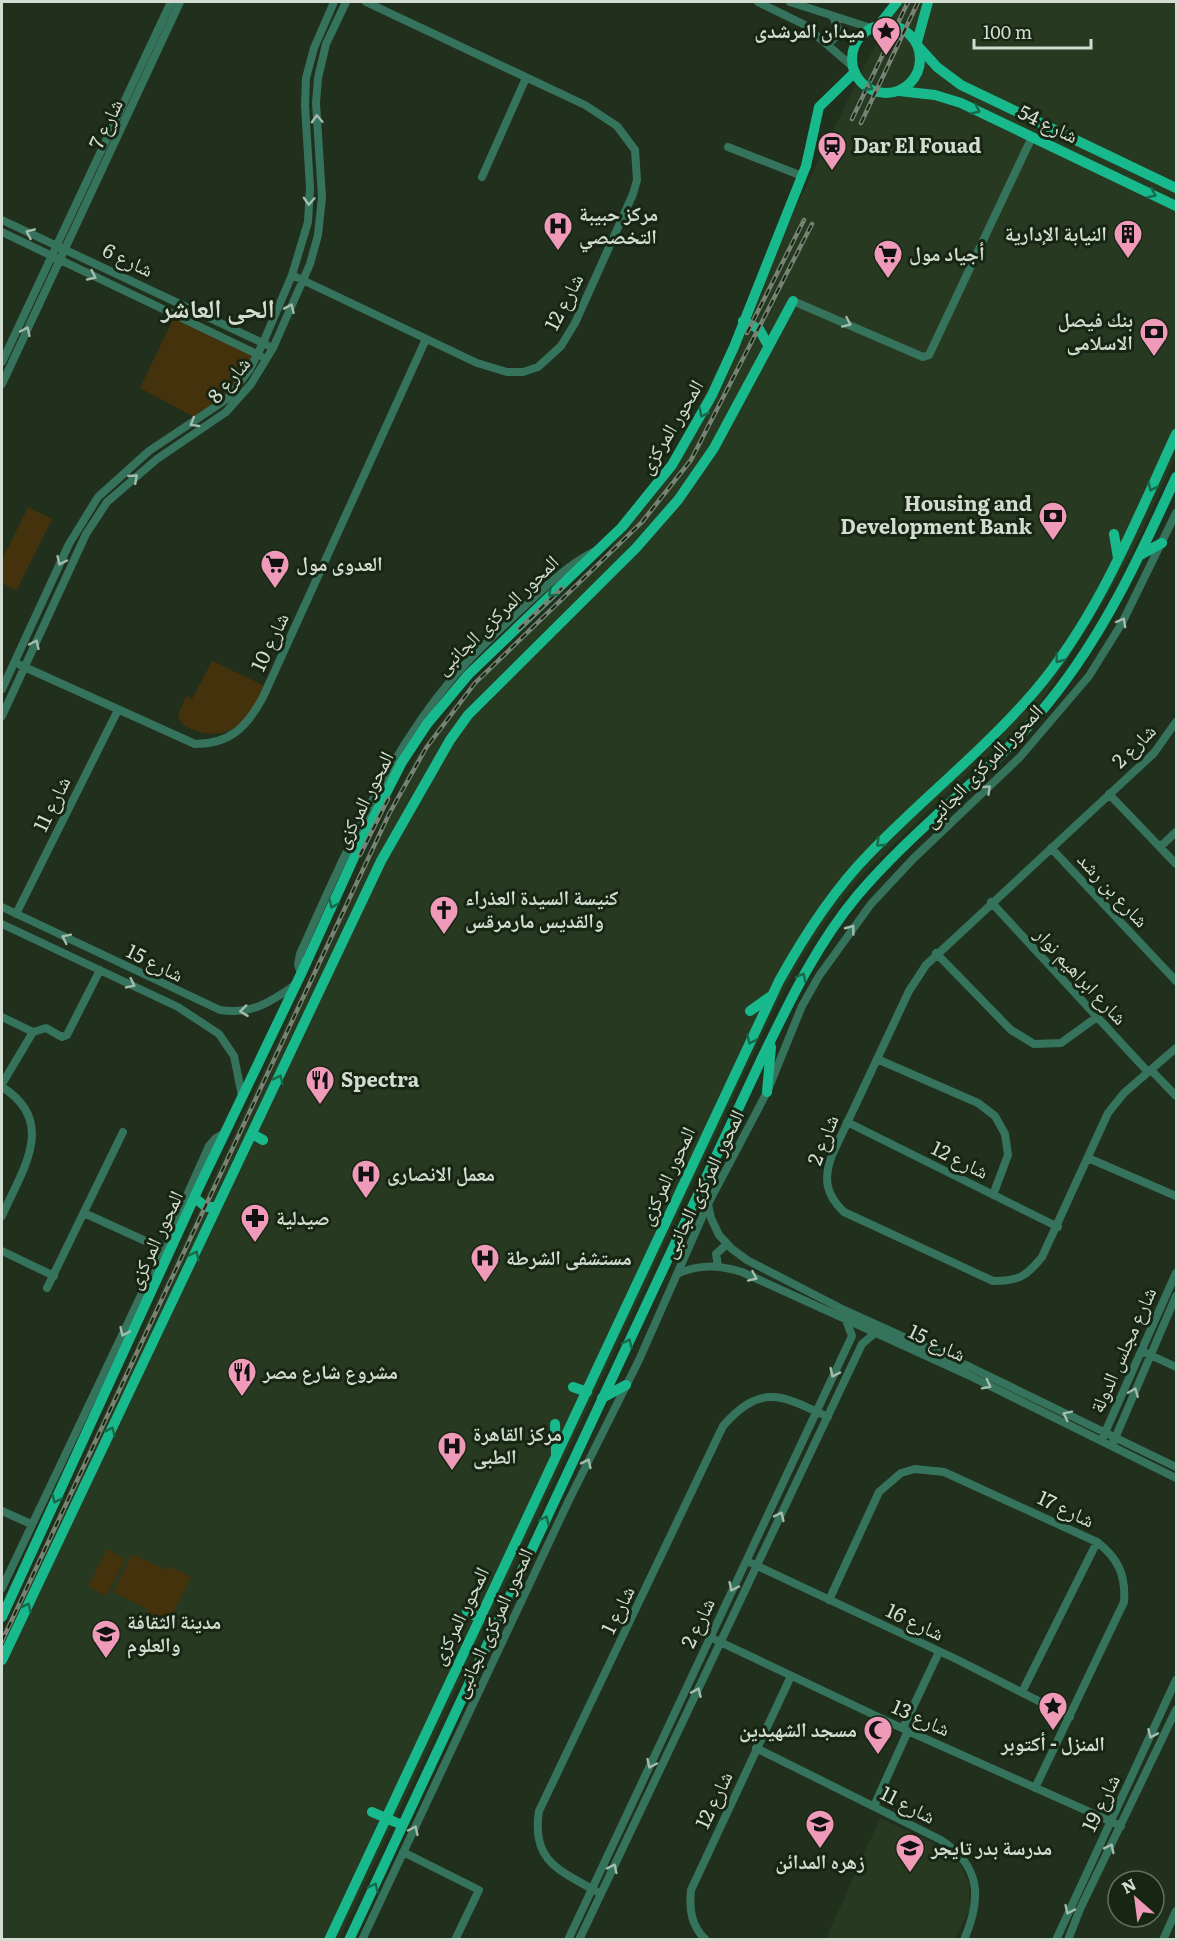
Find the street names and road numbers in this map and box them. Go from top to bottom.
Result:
street label: شارع 7 [80,93,129,153]
street label: شارع 54 [1014,95,1084,149]
street label: شارع 6 [99,233,159,283]
street label: شارع 12 [535,267,589,335]
street label: شارع 8 [199,349,256,409]
street label: المحور المركزى [629,373,709,479]
street label: المحور المركزى الجانبى [427,546,564,681]
street label: شارع 10 [242,607,295,675]
street label: المحور المركزى الجانبى [914,696,1049,833]
street label: شارع 2 [1104,716,1162,774]
street label: المحور المركزى [325,745,400,853]
street label: شارع 11 [24,770,76,836]
street label: شارع بن رشد [1072,844,1157,933]
street label: شارع ابراهيم نوار [1028,918,1136,1031]
street label: شارع 15 [122,934,190,988]
street label: المحور المركزى الجانبى [652,1104,750,1263]
street label: شارع 2 [798,1110,844,1169]
street label: المحور المركزى [629,1121,701,1229]
street label: شارع 12 [927,1132,995,1185]
street label: المحور المركزى [117,1185,189,1293]
street label: شارع مجلس الدولة [1080,1281,1162,1417]
street label: شارع 15 [904,1315,972,1368]
street label: شارع 17 [1033,1481,1100,1533]
street label: المحور المركزى الجانبى [443,1542,539,1702]
street label: المحور المركزى [422,1561,495,1669]
street label: شارع 1 [592,1580,641,1638]
street label: شارع 2 [672,1592,721,1652]
street label: شارع 16 [882,1594,950,1647]
street label: شارع 13 [888,1690,956,1742]
street label: شارع 12 [686,1765,739,1833]
street label: شارع 19 [1072,1768,1126,1836]
street label: شارع 11 [876,1777,942,1830]

